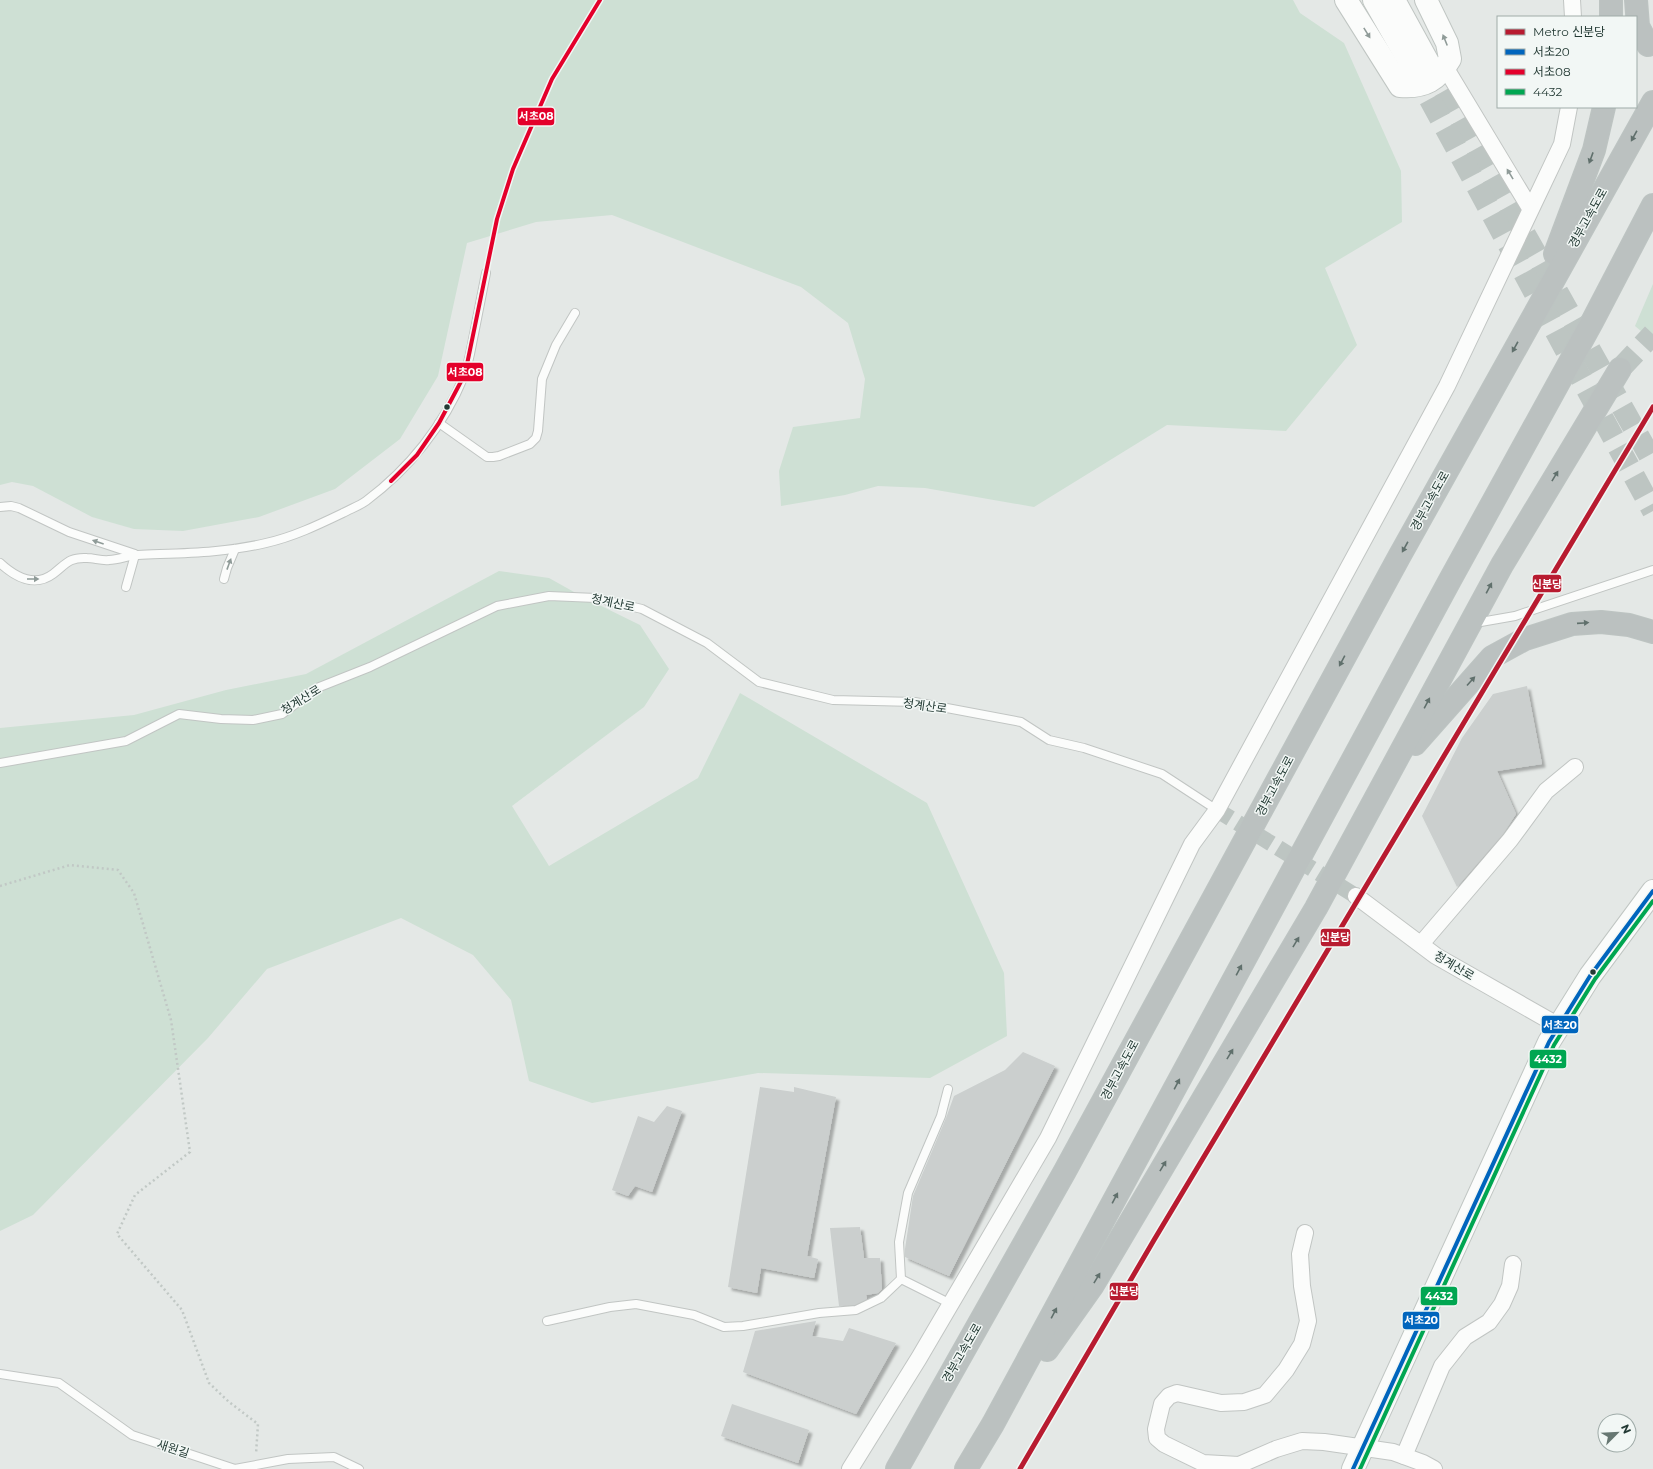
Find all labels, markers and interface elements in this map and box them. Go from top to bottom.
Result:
legend [1497,16,1637,108]
text: Metro 신분당 [1533,24,1605,39]
one-way arrow [1363,28,1371,38]
one-way arrow [1441,33,1447,45]
text: 서초20 [1533,44,1570,59]
text: 서초08 [1533,64,1571,79]
text: 4432 [1533,84,1562,99]
line badge: 서초08 [517,107,555,126]
text: 서초08 [519,109,553,123]
one-way arrow [1630,130,1637,142]
one-way arrow [1588,153,1594,165]
one-way arrow [1507,168,1514,180]
street label: 경부고속도로 [1565,185,1610,250]
one-way arrow [1512,342,1519,353]
line badge: 서초08 [446,362,484,382]
text: 서초08 [448,365,482,379]
unlabelled marker [442,402,452,412]
street label: 경부고속도로 [1407,468,1452,533]
one-way arrow [1552,470,1559,482]
one-way arrow [92,539,104,545]
one-way arrow [1401,541,1408,553]
one-way arrow [226,557,232,569]
line badge: 신분당 [1532,574,1562,593]
one-way arrow [27,576,40,582]
text: 신분당 [1532,577,1562,591]
one-way arrow [1486,582,1493,594]
street label: 청계산로 [590,591,636,614]
one-way arrow [1577,619,1589,626]
one-way arrow [1339,655,1346,667]
one-way arrow [1466,676,1475,686]
street label: 청계산로 [278,682,323,718]
street label: 청계산로 [902,695,948,716]
one-way arrow [1424,697,1431,709]
street label: 경부고속도로 [1252,753,1297,819]
line badge: 신분당 [1320,928,1351,947]
text: 신분당 [1320,930,1350,944]
one-way arrow [1292,936,1299,948]
street label: 청계산로 [1431,948,1477,983]
one-way arrow [1236,964,1242,975]
unlabelled marker [1588,967,1598,977]
line badge: 서초20 [1541,1015,1579,1034]
text: 서초20 [1543,1018,1578,1032]
street label: 경부고속도로 [1097,1037,1142,1103]
one-way arrow [1226,1048,1233,1060]
line badge: 4432 [1529,1049,1567,1069]
text: 4432 [1534,1052,1563,1066]
one-way arrow [1174,1078,1180,1090]
one-way arrow [1160,1160,1167,1172]
one-way arrow [1112,1192,1119,1204]
one-way arrow [1094,1272,1101,1284]
line badge: 신분당 [1109,1282,1139,1301]
text: 신분당 [1109,1284,1139,1298]
line badge: 4432 [1420,1286,1458,1306]
text: 4432 [1425,1289,1454,1303]
one-way arrow [1050,1307,1057,1318]
line badge: 서초20 [1402,1311,1440,1330]
text: 서초20 [1404,1313,1439,1327]
street label: 경부고속도로 [939,1320,985,1385]
north arrow [1597,1413,1637,1453]
text: N [1618,1422,1634,1436]
street label: 새원길 [155,1436,191,1461]

